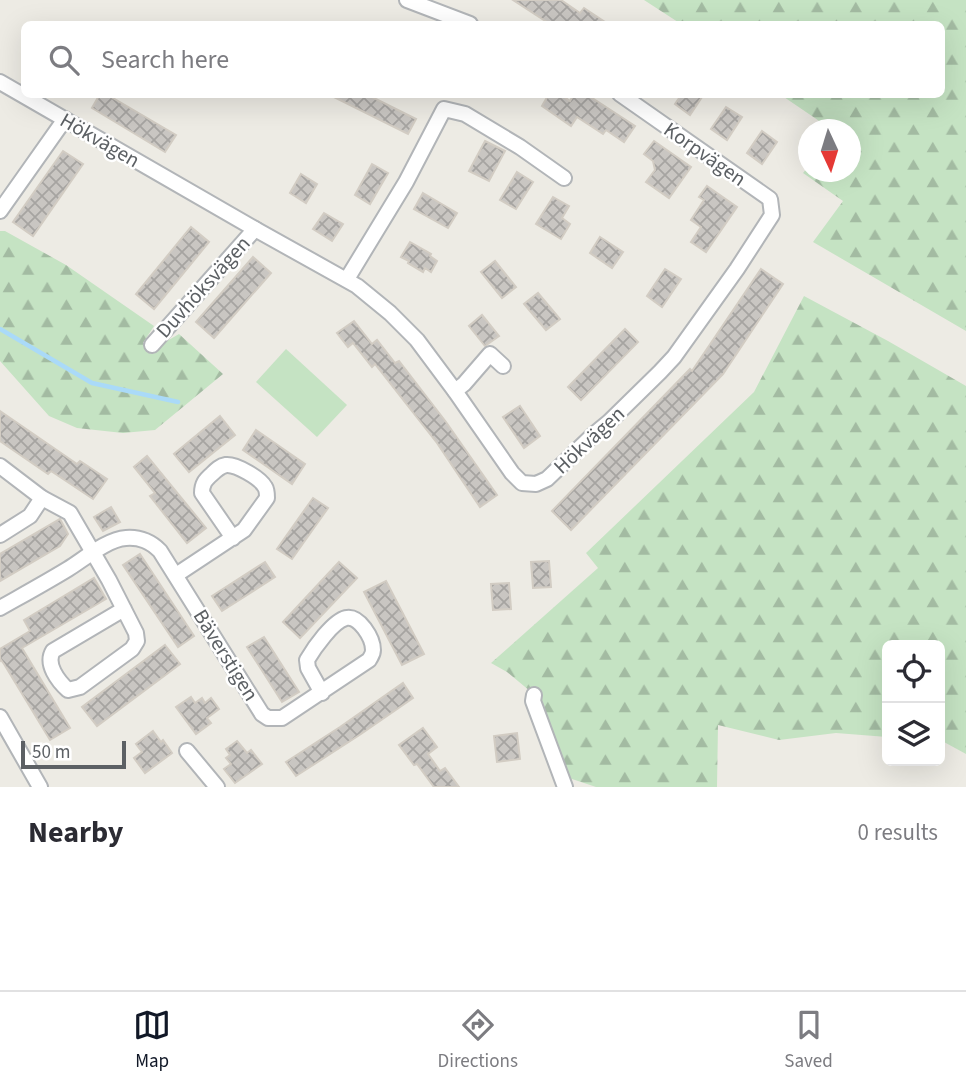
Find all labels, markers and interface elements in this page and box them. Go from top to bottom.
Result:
search box [21,21,945,98]
icon: search [45,41,83,79]
text: Search here [101,41,229,78]
street label: Hökvägen [55,105,145,175]
street label: Korpvägen [658,115,752,193]
north arrow [798,119,861,182]
street label: Duvhöksvägen [149,229,257,345]
street label: Hökvägen [547,399,631,481]
street label: Bäverstigen [186,603,266,707]
map controls [882,640,945,766]
button: locate [882,640,945,703]
button: layers [882,703,945,766]
scale bar [21,738,126,770]
text: 50 m [32,739,70,766]
text: Nearby [28,811,123,854]
text: 0 results [858,816,938,849]
tab: Map [133,1006,171,1075]
tab: Directions [438,1006,518,1075]
tab: Saved [784,1006,833,1075]

